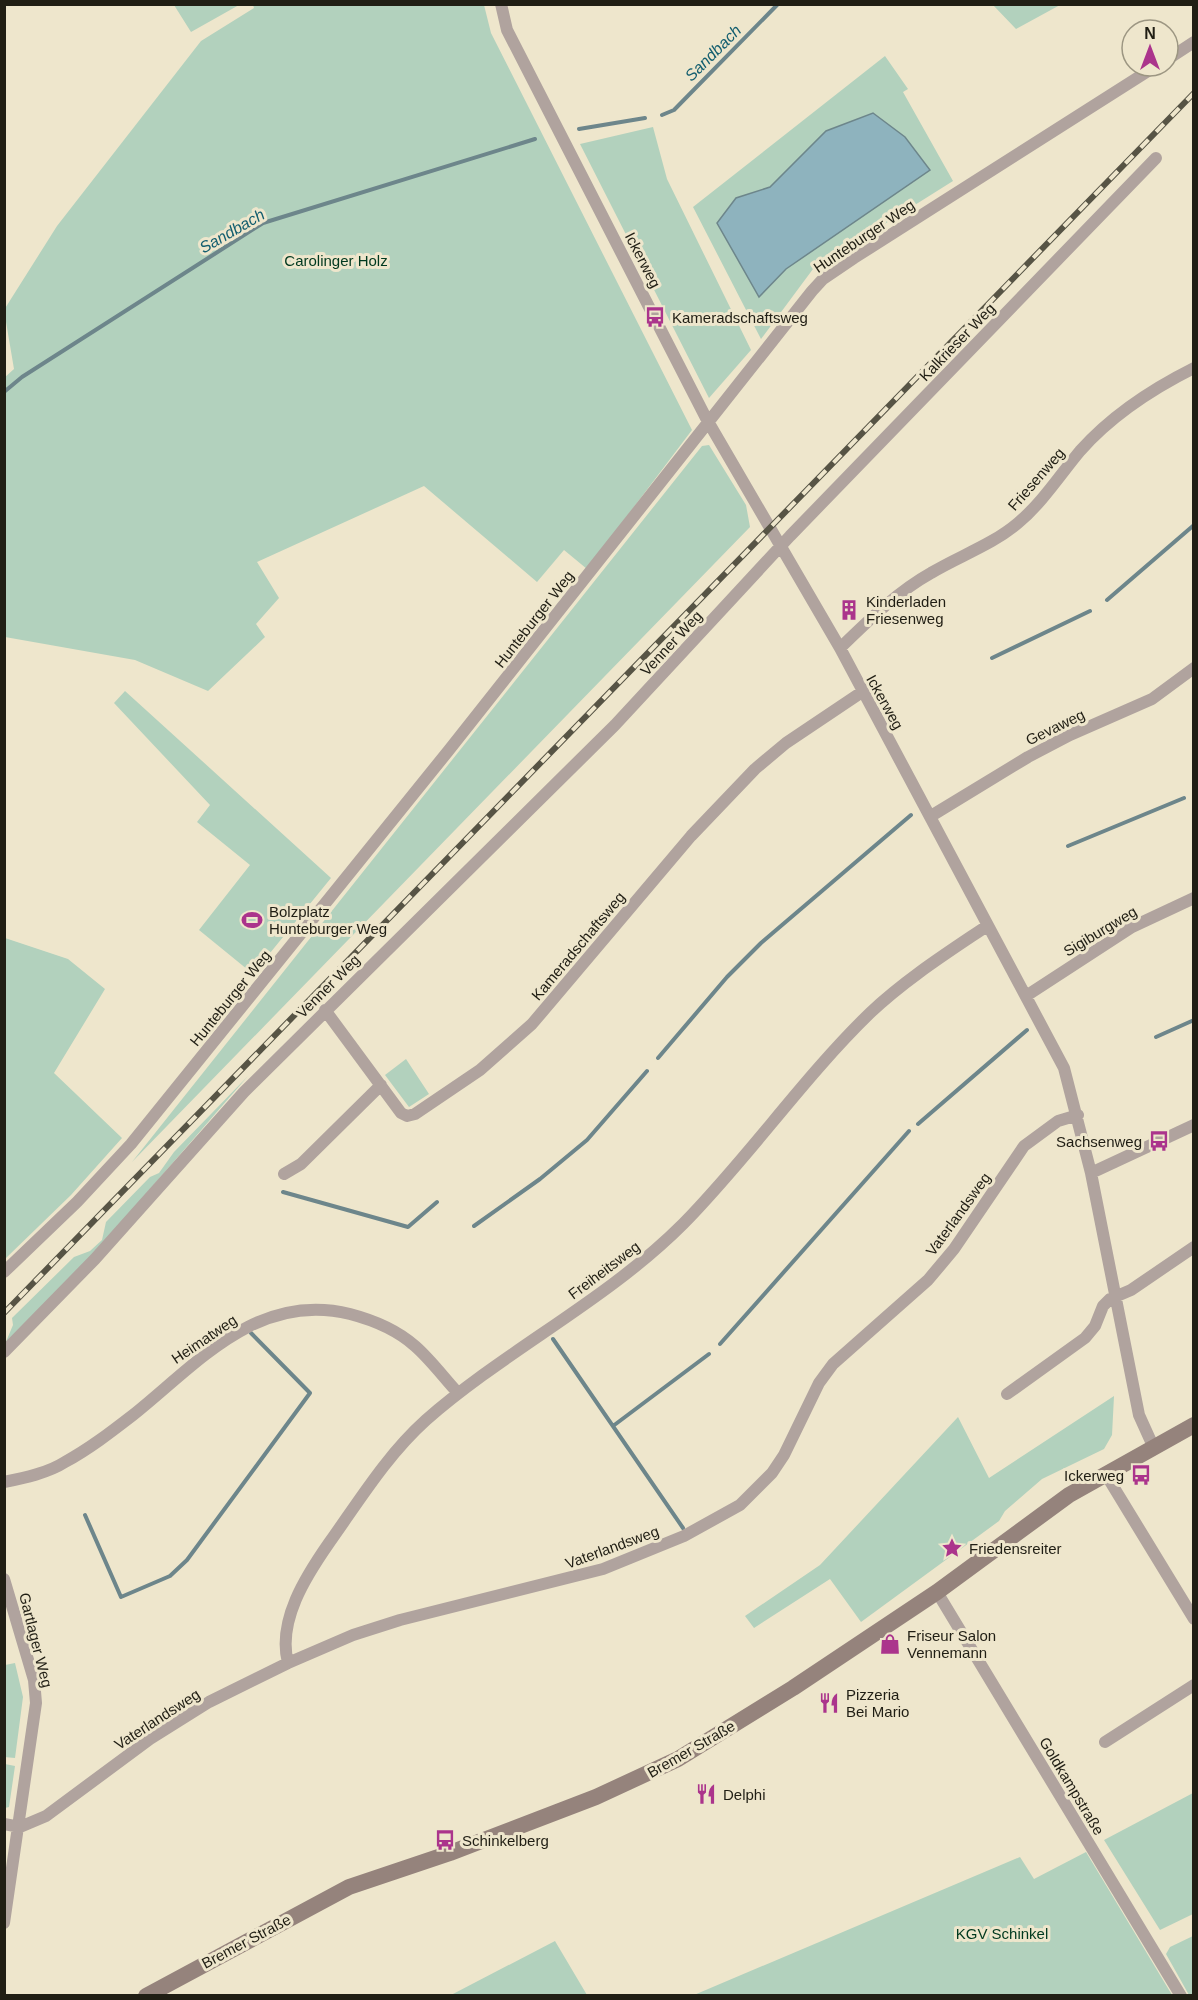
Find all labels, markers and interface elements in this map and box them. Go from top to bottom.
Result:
north arrow [1120,18,1180,78]
water label: Sandbach [682,21,745,84]
text: N [1144,25,1156,42]
street label: Hunteburger Weg [810,196,918,276]
water label: Sandbach [197,206,268,256]
street label: Ickerweg [622,229,664,291]
park label: Carolinger Holz [284,252,388,269]
street label: Kalkrieser Weg [916,300,998,384]
bus stop icon: Kameradschaftsweg [643,305,667,329]
place label: Kameradschaftsweg [672,309,808,326]
street label: Friesenweg [1004,444,1068,514]
street label: Hunteburger Weg [491,567,577,671]
place label: Kinderladen Friesenweg [866,593,946,627]
building icon: Kinderladen Friesenweg [837,598,861,622]
street label: Venner Weg [637,607,705,679]
street label: Ickerweg [863,672,907,732]
street label: Gevaweg [1023,705,1087,749]
street label: Kameradschaftsweg [528,888,628,1004]
street label: Sigiburgweg [1060,902,1140,960]
place label: Bolzplatz Hunteburger Weg [269,903,387,937]
sports icon: Bolzplatz Hunteburger Weg [240,908,264,932]
street label: Hunteburger Weg [186,947,274,1049]
street label: Venner Weg [293,951,363,1021]
bus stop icon: Sachsenweg [1147,1129,1171,1153]
place label: Sachsenweg [1056,1133,1142,1150]
street label: Vaterlandsweg [922,1169,994,1259]
street label: Freiheitsweg [565,1238,643,1302]
street label: Heimatweg [168,1311,240,1367]
bus stop icon: Ickerweg [1129,1463,1153,1487]
place label: Ickerweg [1064,1467,1124,1484]
street label: Vaterlandsweg [563,1522,661,1572]
place icon: Friedensreiter [940,1536,964,1560]
place label: Friedensreiter [969,1540,1062,1557]
street label: Gartlager Weg [16,1591,56,1689]
place label: Friseur Salon Vennemann [907,1627,996,1661]
shop icon: Friseur Salon Vennemann [878,1632,902,1656]
street label: Vaterlandsweg [111,1685,203,1753]
place label: Pizzeria Bei Mario [846,1686,909,1720]
restaurant icon: Pizzeria Bei Mario [817,1691,841,1715]
street label: Bremer Straße [644,1717,738,1781]
street label: Goldkampstraße [1036,1734,1108,1838]
restaurant icon: Delphi [694,1782,718,1806]
place label: Delphi [723,1786,766,1803]
bus stop icon: Schinkelberg [433,1828,457,1852]
place label: Schinkelberg [462,1832,549,1849]
street label: Bremer Straße [199,1910,293,1972]
park label: KGV Schinkel [956,1925,1048,1942]

